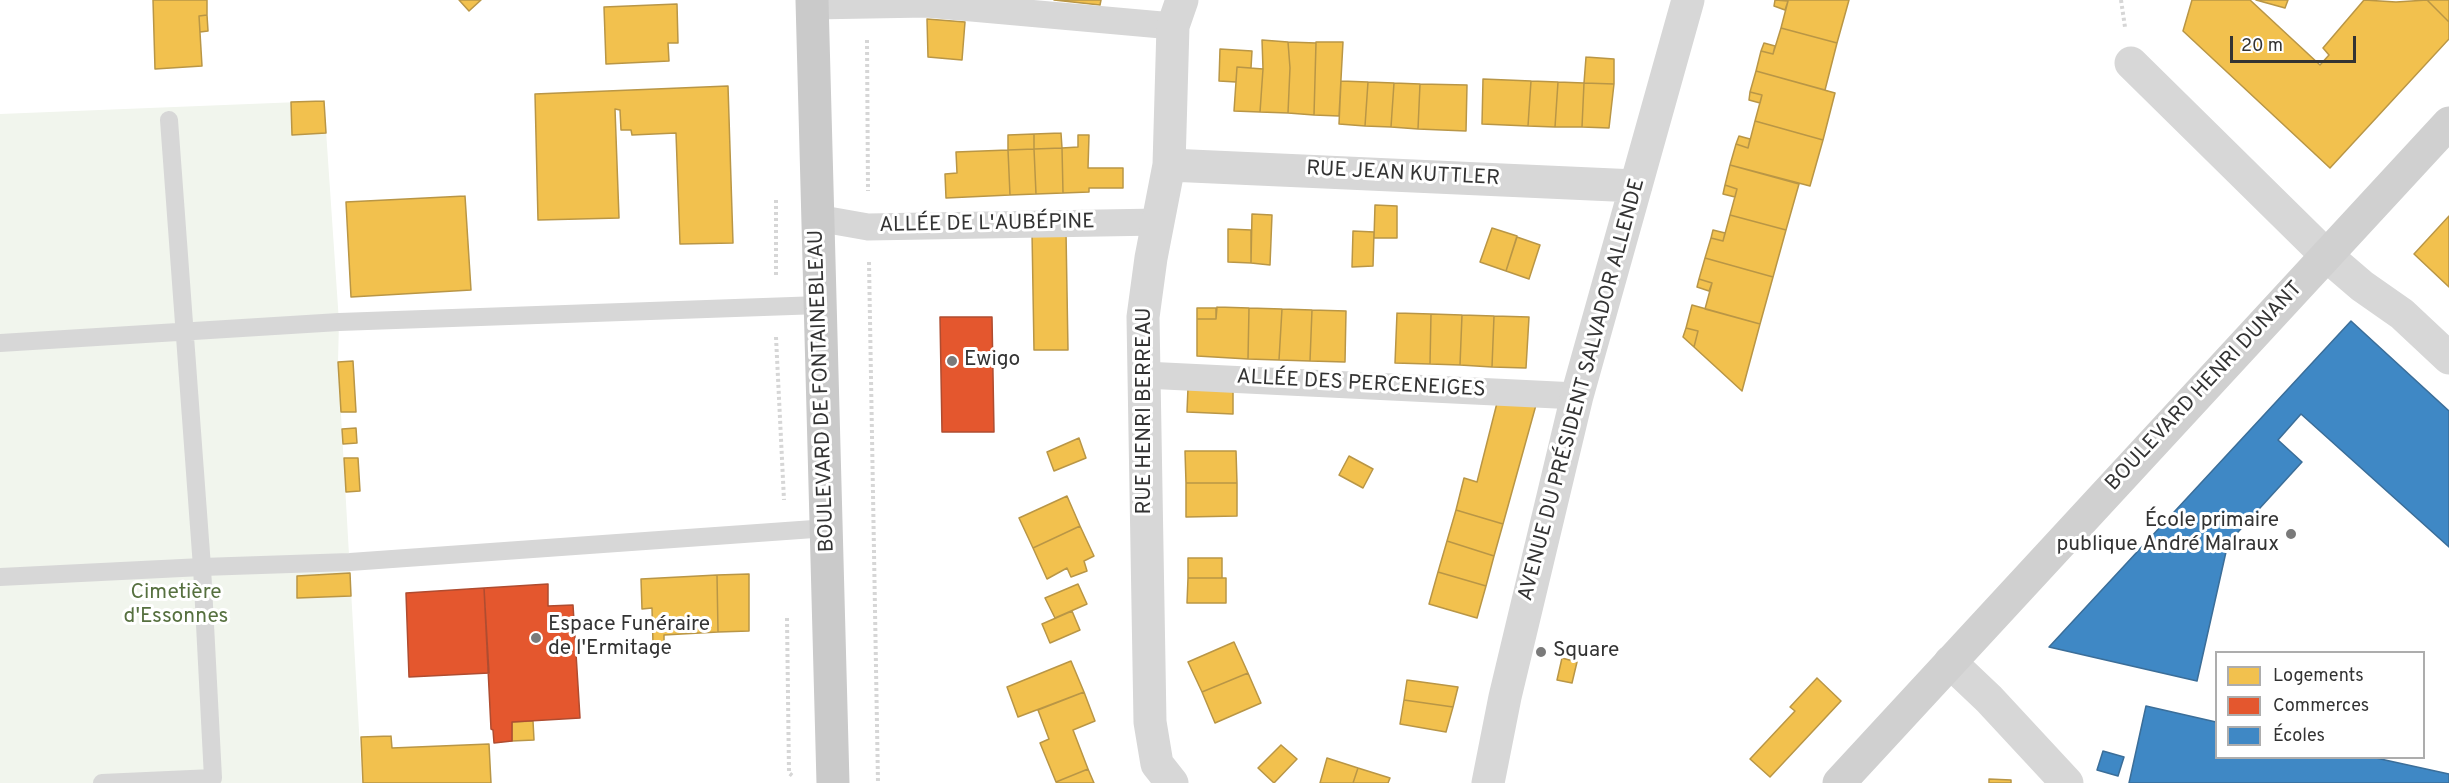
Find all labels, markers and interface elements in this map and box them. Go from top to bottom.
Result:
scale bar [2233,24,2359,62]
text: 20 m [2241,35,2283,58]
street label: RUE JEAN KUTTLER [1305,157,1501,193]
street label: AVENUE DU PRÉSIDENT SALVADOR ALLENDE [1514,176,1652,604]
street label: ALLÉE DE L'AUBÉPINE [879,211,1095,239]
street label: BOULEVARD DE FONTAINEBLEAU [805,229,841,553]
street label: BOULEVARD HENRI DUNANT [2101,277,2309,497]
street label: RUE HENRI BERREAU [1133,307,1159,515]
place label: Ewigo [964,348,1020,374]
marker: Ewigo [945,354,959,368]
street label: ALLÉE DES PERCENEIGES [1236,366,1486,404]
place label: École primaire publique André Malraux [2056,509,2279,559]
marker: École primaire publique André Malraux [2284,527,2298,541]
park label: Cimetière d'Essonnes [124,581,228,631]
place label: Espace Funéraire de l'Ermitage [548,613,710,663]
marker: Espace Funéraire de l'Ermitage [529,631,543,645]
place label: Square [1553,639,1619,665]
marker: Square [1534,645,1548,659]
legend [2215,651,2425,759]
text: Logements [2273,665,2364,688]
text: Commerces [2273,695,2369,718]
text: Écoles [2273,725,2325,748]

